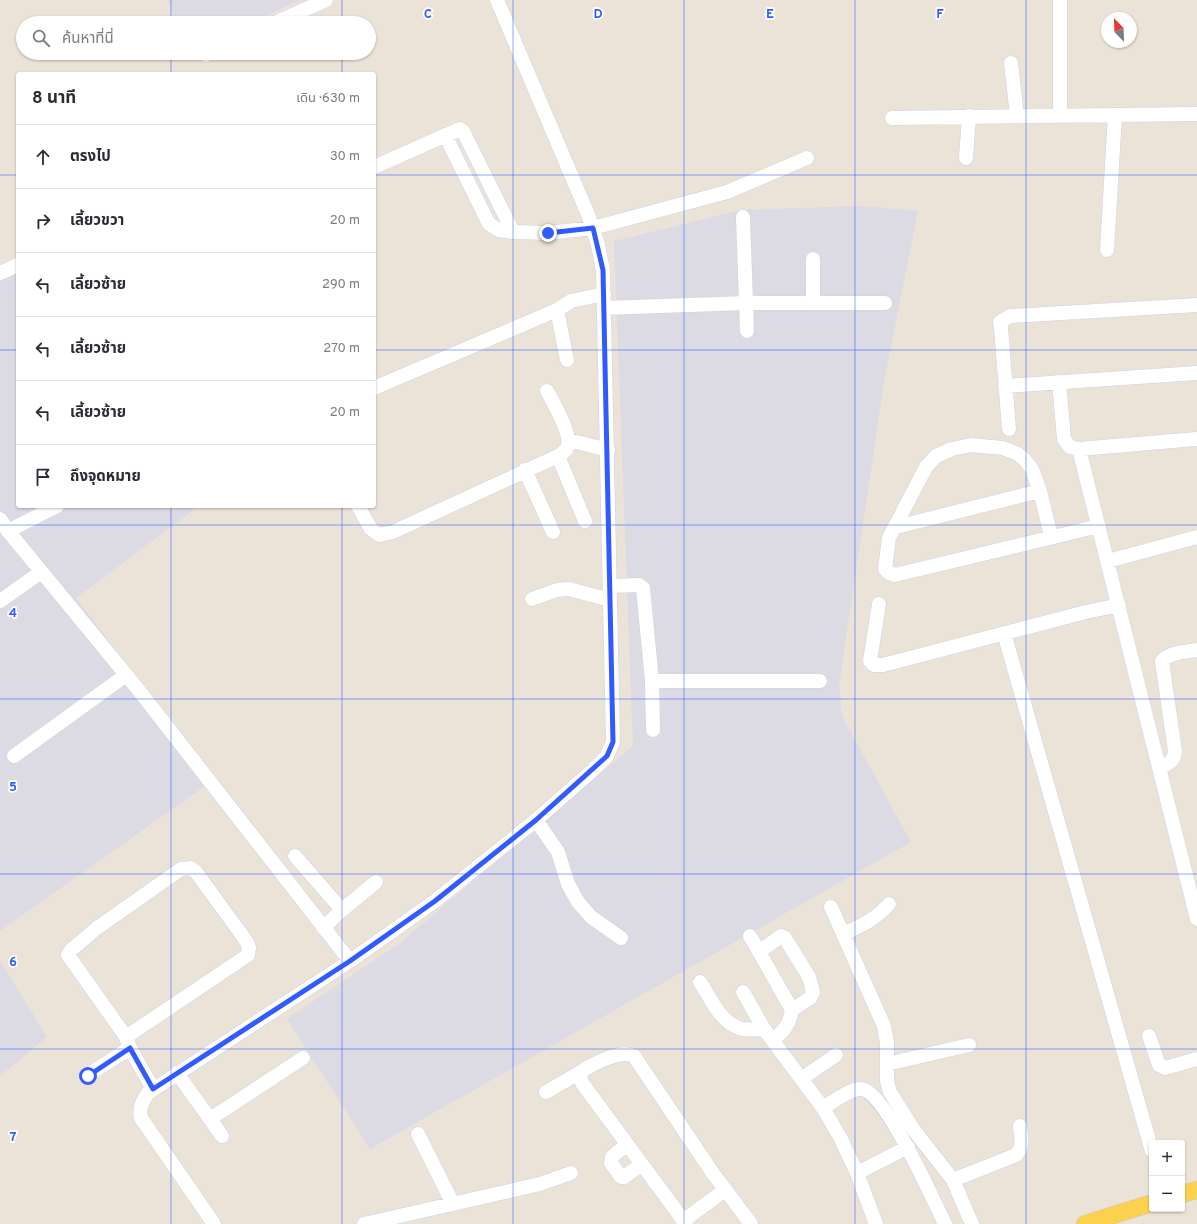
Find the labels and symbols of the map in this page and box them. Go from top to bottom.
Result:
text: C [424,7,432,23]
text: D [593,7,603,23]
text: E [766,7,774,23]
text: F [936,7,944,23]
north arrow [1101,12,1137,48]
route end [539,224,557,242]
text: 4 [9,606,17,622]
text: 5 [9,780,17,796]
text: 6 [9,955,17,971]
route start [79,1067,97,1085]
text: 7 [10,1130,17,1146]

